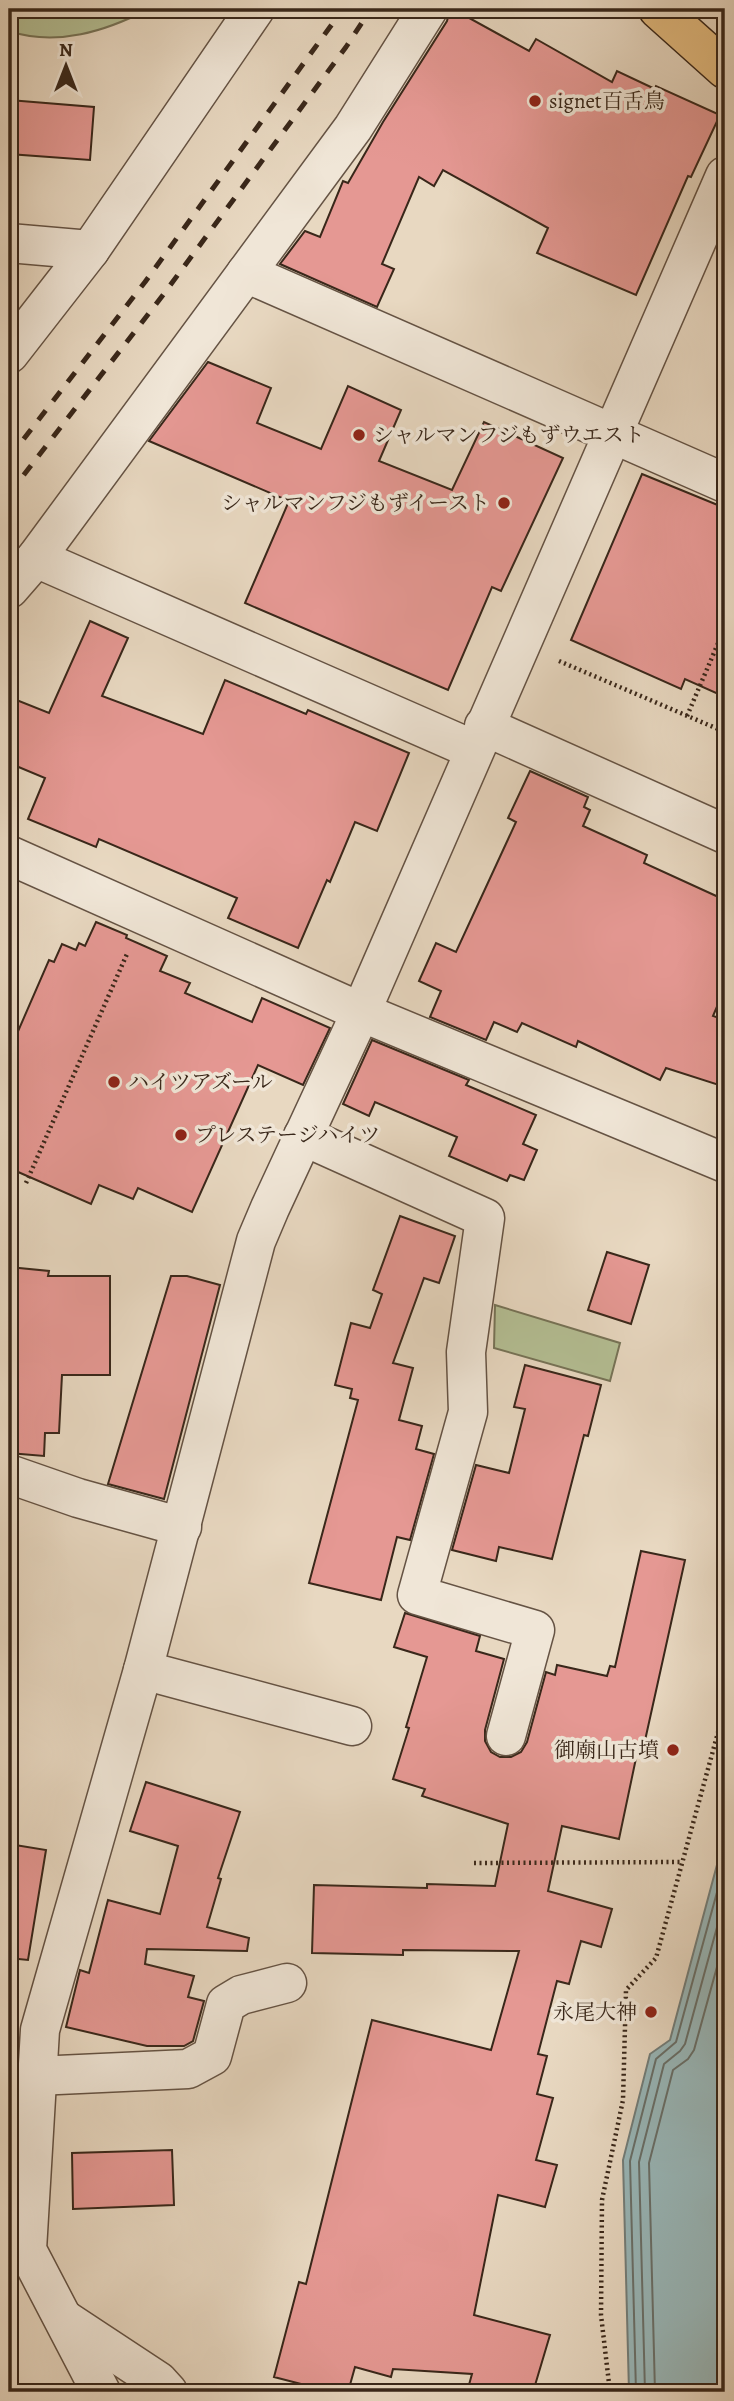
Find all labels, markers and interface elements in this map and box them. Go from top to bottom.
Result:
north arrow [32,32,102,102]
text: N [59,37,73,63]
place label: signet百舌鳥 [549,87,665,115]
marker: signet百舌鳥 [527,93,543,109]
place label: シャルマンフジもずウエスト [373,421,645,449]
marker: シャルマンフジもずウエスト [351,427,367,443]
place label: シャルマンフジもずイースト [221,489,490,517]
marker: シャルマンフジもずイースト [496,495,512,511]
place label: ハイツアズール [128,1068,273,1096]
marker: ハイツアズール [106,1074,122,1090]
place label: プレステージハイツ [195,1121,380,1149]
marker: プレステージハイツ [173,1127,189,1143]
place label: 御廟山古墳 [554,1736,659,1764]
marker: 御廟山古墳 [665,1742,681,1758]
place label: 永尾大神 [553,1998,637,2026]
marker: 永尾大神 [643,2004,659,2020]

